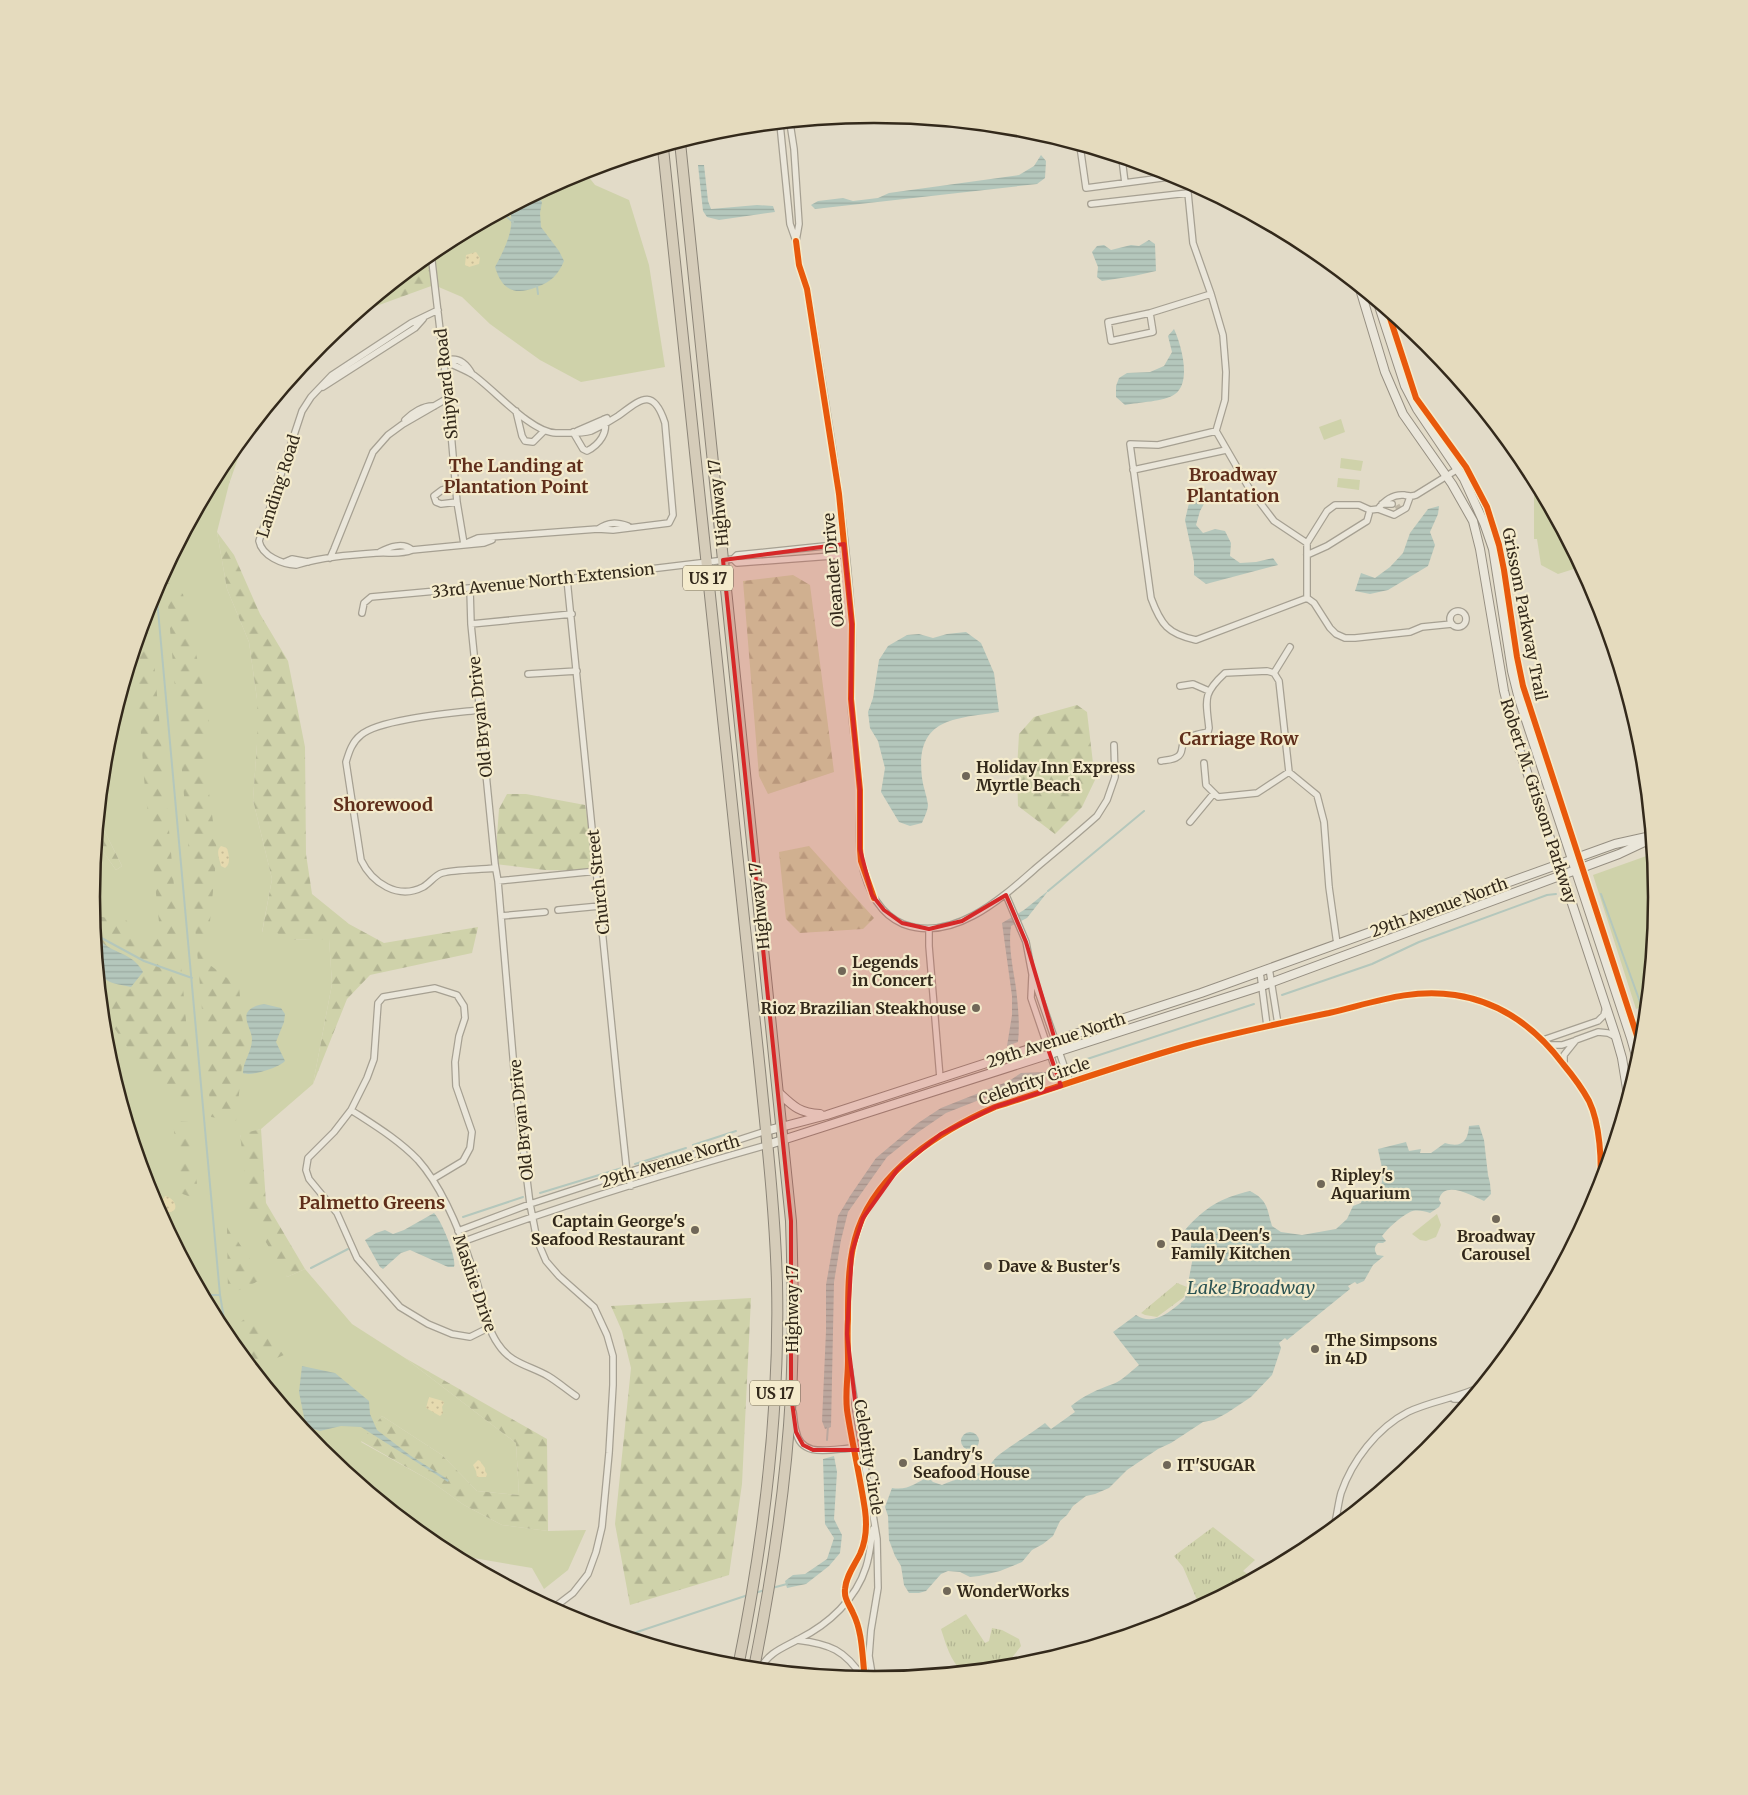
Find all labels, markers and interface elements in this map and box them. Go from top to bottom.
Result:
street label: Shipyard Road [430,327,462,440]
street label: Landing Road [252,432,304,540]
district label: The Landing at Plantation Point [443,454,589,498]
street label: Highway 17 [703,458,733,548]
district label: Broadway Plantation [1186,463,1280,507]
street label: Oleander Drive [818,512,848,628]
street label: Grissom Parkway Trail [1498,526,1552,702]
street label: 33rd Avenue North Extension [431,558,656,602]
road number: US 17 [683,566,733,590]
street label: Old Bryan Drive [464,656,496,778]
street label: Robert M. Grissom Parkway [1496,696,1582,907]
district label: Carriage Row [1180,727,1299,750]
place label: Holiday Inn Express Myrtle Beach [976,757,1135,795]
marker: Holiday Inn Express Myrtle Beach [960,770,972,782]
district label: Shorewood [333,793,433,816]
street label: Church Street [582,828,613,935]
street label: Highway 17 [744,861,774,951]
street label: 29th Avenue North [1368,873,1511,941]
place label: Legends in Concert [852,952,934,990]
marker: Legends in Concert [836,965,848,977]
place label: Rioz Brazilian Steakhouse [761,998,966,1018]
marker: Rioz Brazilian Steakhouse [970,1002,982,1014]
street label: 29th Avenue North [984,1008,1128,1072]
street label: Celebrity Circle [976,1053,1092,1109]
street label: Old Bryan Drive [505,1059,537,1181]
street label: 29th Avenue North [598,1130,743,1192]
place label: Ripley's Aquarium [1330,1165,1410,1203]
marker: Ripley's Aquarium [1315,1178,1327,1190]
district label: Palmetto Greens [299,1191,445,1214]
place label: Captain George's Seafood Restaurant [531,1211,686,1249]
marker: Broadway Carousel [1490,1213,1502,1225]
marker: Captain George's Seafood Restaurant [689,1224,701,1236]
place label: Paula Deen's Family Kitchen [1171,1225,1291,1263]
place label: Broadway Carousel [1457,1226,1536,1264]
street label: Mashie Drive [449,1232,501,1334]
marker: Paula Deen's Family Kitchen [1155,1238,1167,1250]
place label: Dave & Buster's [998,1256,1120,1276]
marker: Dave & Buster's [982,1260,994,1272]
street label: Highway 17 [782,1265,802,1353]
water label: Lake Broadway [1187,1276,1315,1299]
place label: The Simpsons in 4D [1325,1330,1437,1368]
marker: The Simpsons in 4D [1309,1343,1321,1355]
road number: US 17 [750,1380,800,1406]
street label: Celebrity Circle [850,1398,888,1516]
place label: Landry's Seafood House [913,1444,1030,1482]
place label: IT'SUGAR [1177,1455,1256,1475]
marker: Landry's Seafood House [897,1457,909,1469]
marker: IT'SUGAR [1161,1459,1173,1471]
place label: WonderWorks [956,1581,1069,1601]
marker: WonderWorks [941,1585,953,1597]

